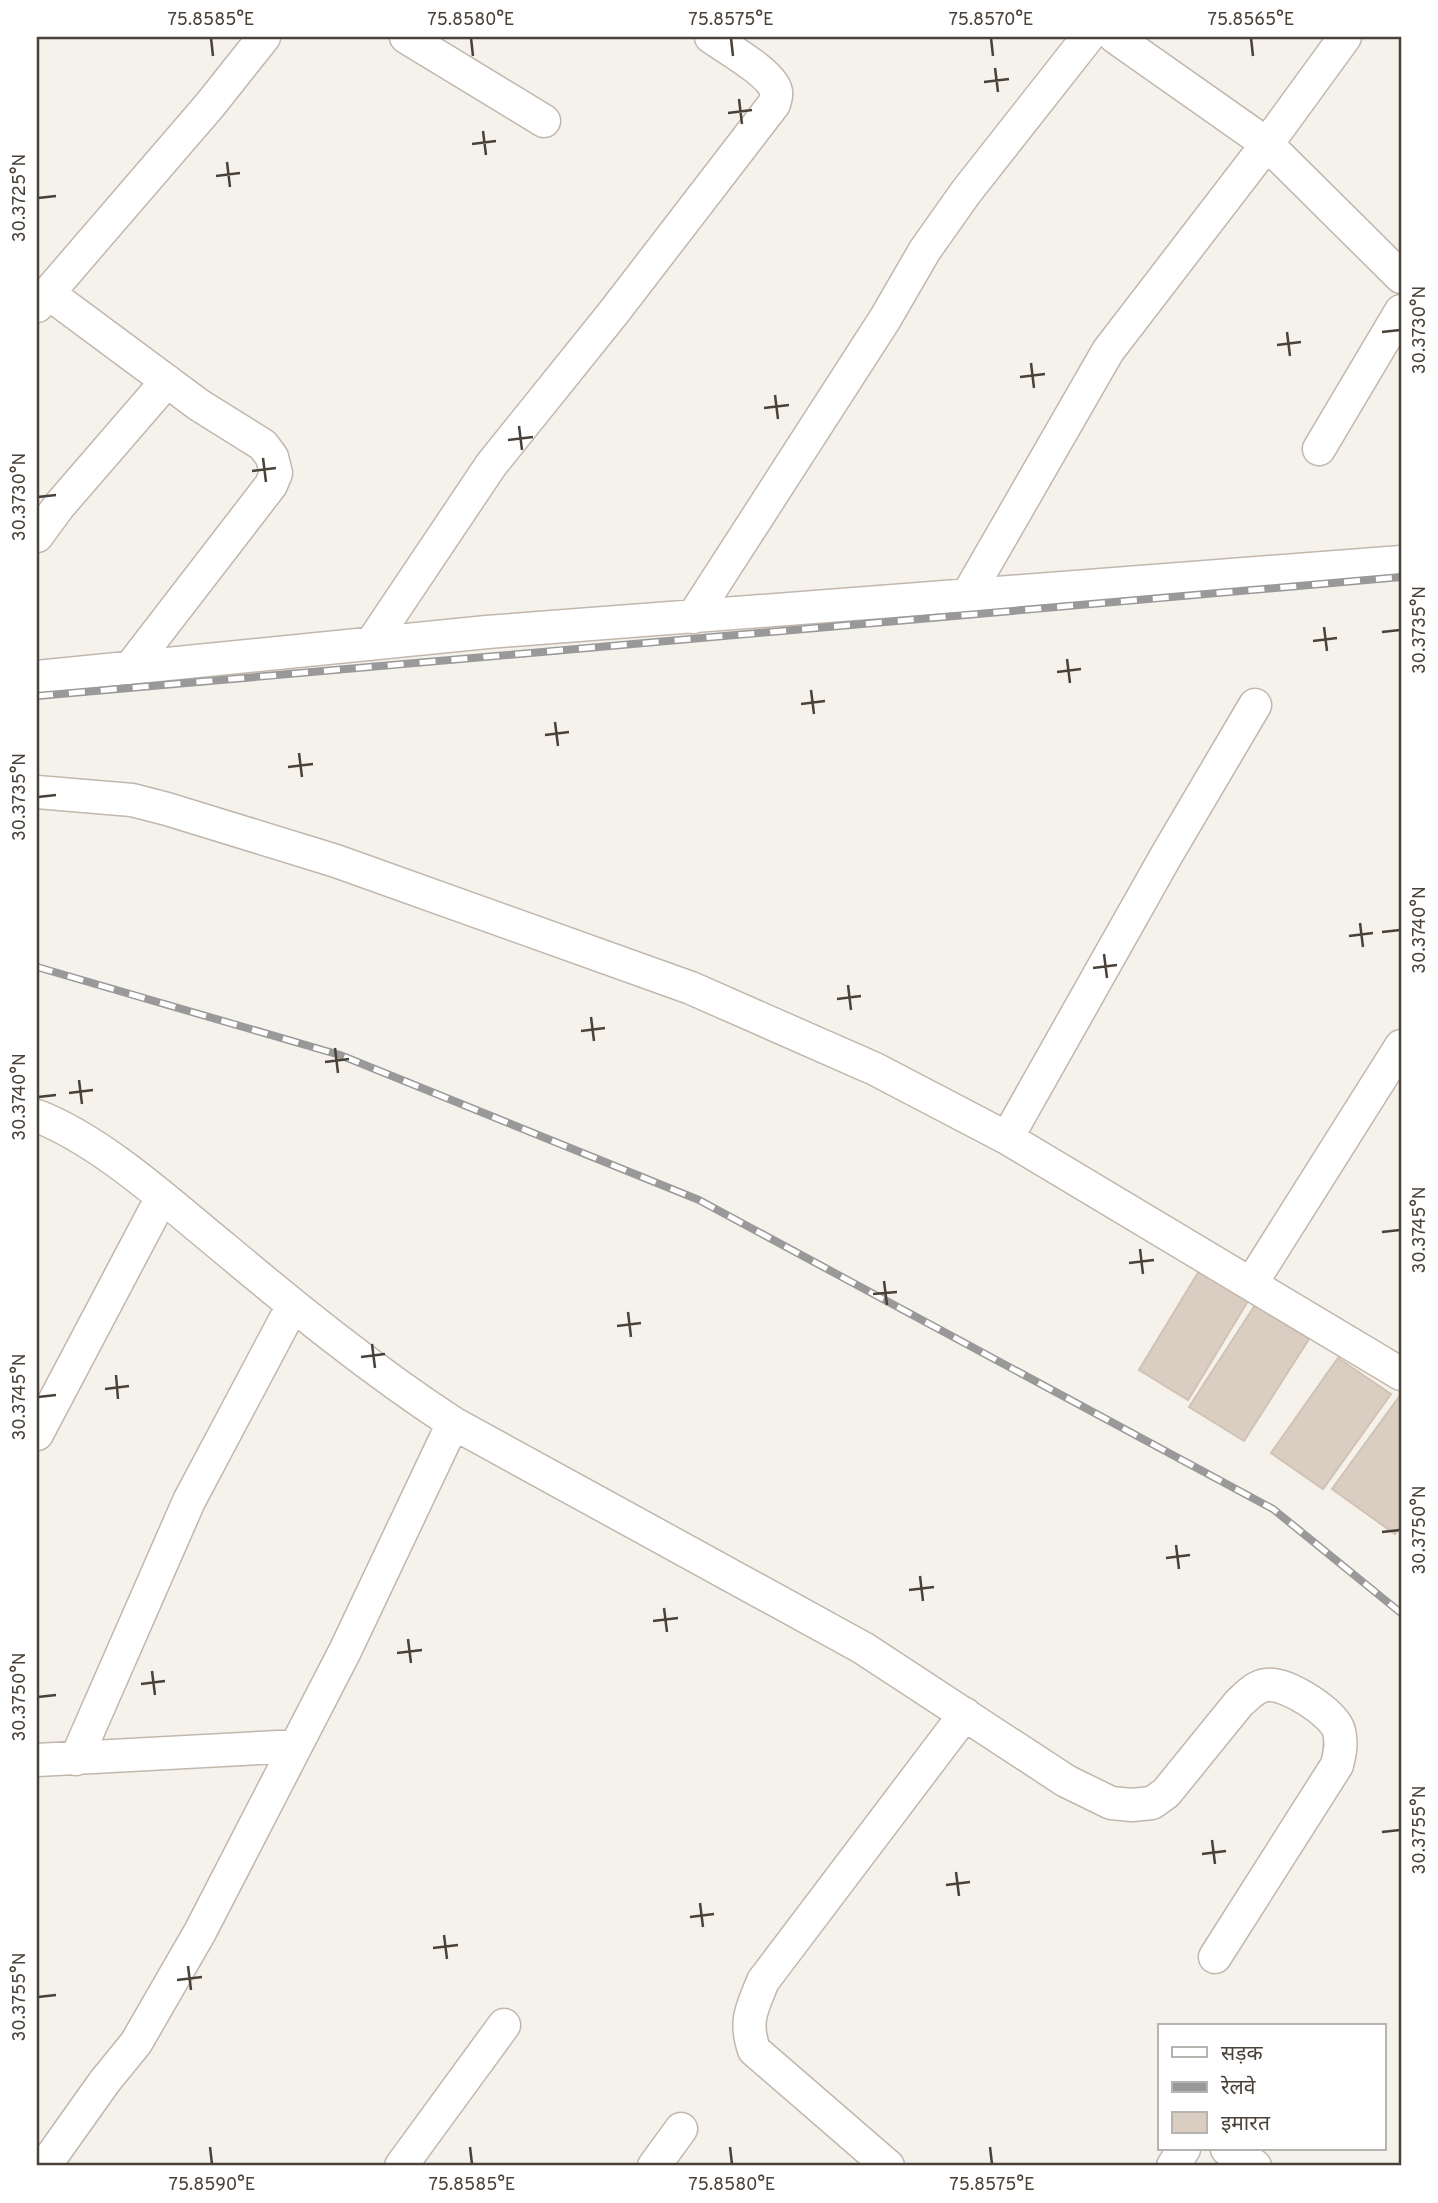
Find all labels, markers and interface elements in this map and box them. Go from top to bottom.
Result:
text: 75.8585°E [167,9,255,32]
text: 75.8580°E [427,9,515,32]
text: 75.8575°E [688,9,774,32]
text: 75.8570°E [948,9,1034,32]
text: 75.8565°E [1208,9,1294,32]
text: 30.3725°N [9,154,32,242]
text: 30.3730°N [1409,286,1432,374]
text: 30.3730°N [9,453,32,541]
text: 30.3735°N [1409,586,1432,674]
text: 30.3735°N [9,753,32,841]
text: 30.3740°N [1409,886,1432,974]
text: 30.3740°N [9,1053,32,1141]
text: 30.3745°N [1409,1187,1432,1273]
text: 30.3745°N [9,1354,32,1440]
text: 30.3750°N [1409,1485,1432,1575]
text: 30.3750°N [9,1652,32,1742]
text: 30.3755°N [1409,1786,1432,1874]
text: 30.3755°N [9,1953,32,2041]
legend [1158,2024,1386,2150]
text: सड़क [1221,2041,1263,2068]
text: रेलवे [1220,2075,1256,2102]
text: इमारत [1221,2111,1271,2138]
text: 75.8590°E [169,2174,255,2197]
text: 75.8585°E [428,2174,516,2197]
text: 75.8580°E [688,2174,776,2197]
text: 75.8575°E [949,2174,1035,2197]

